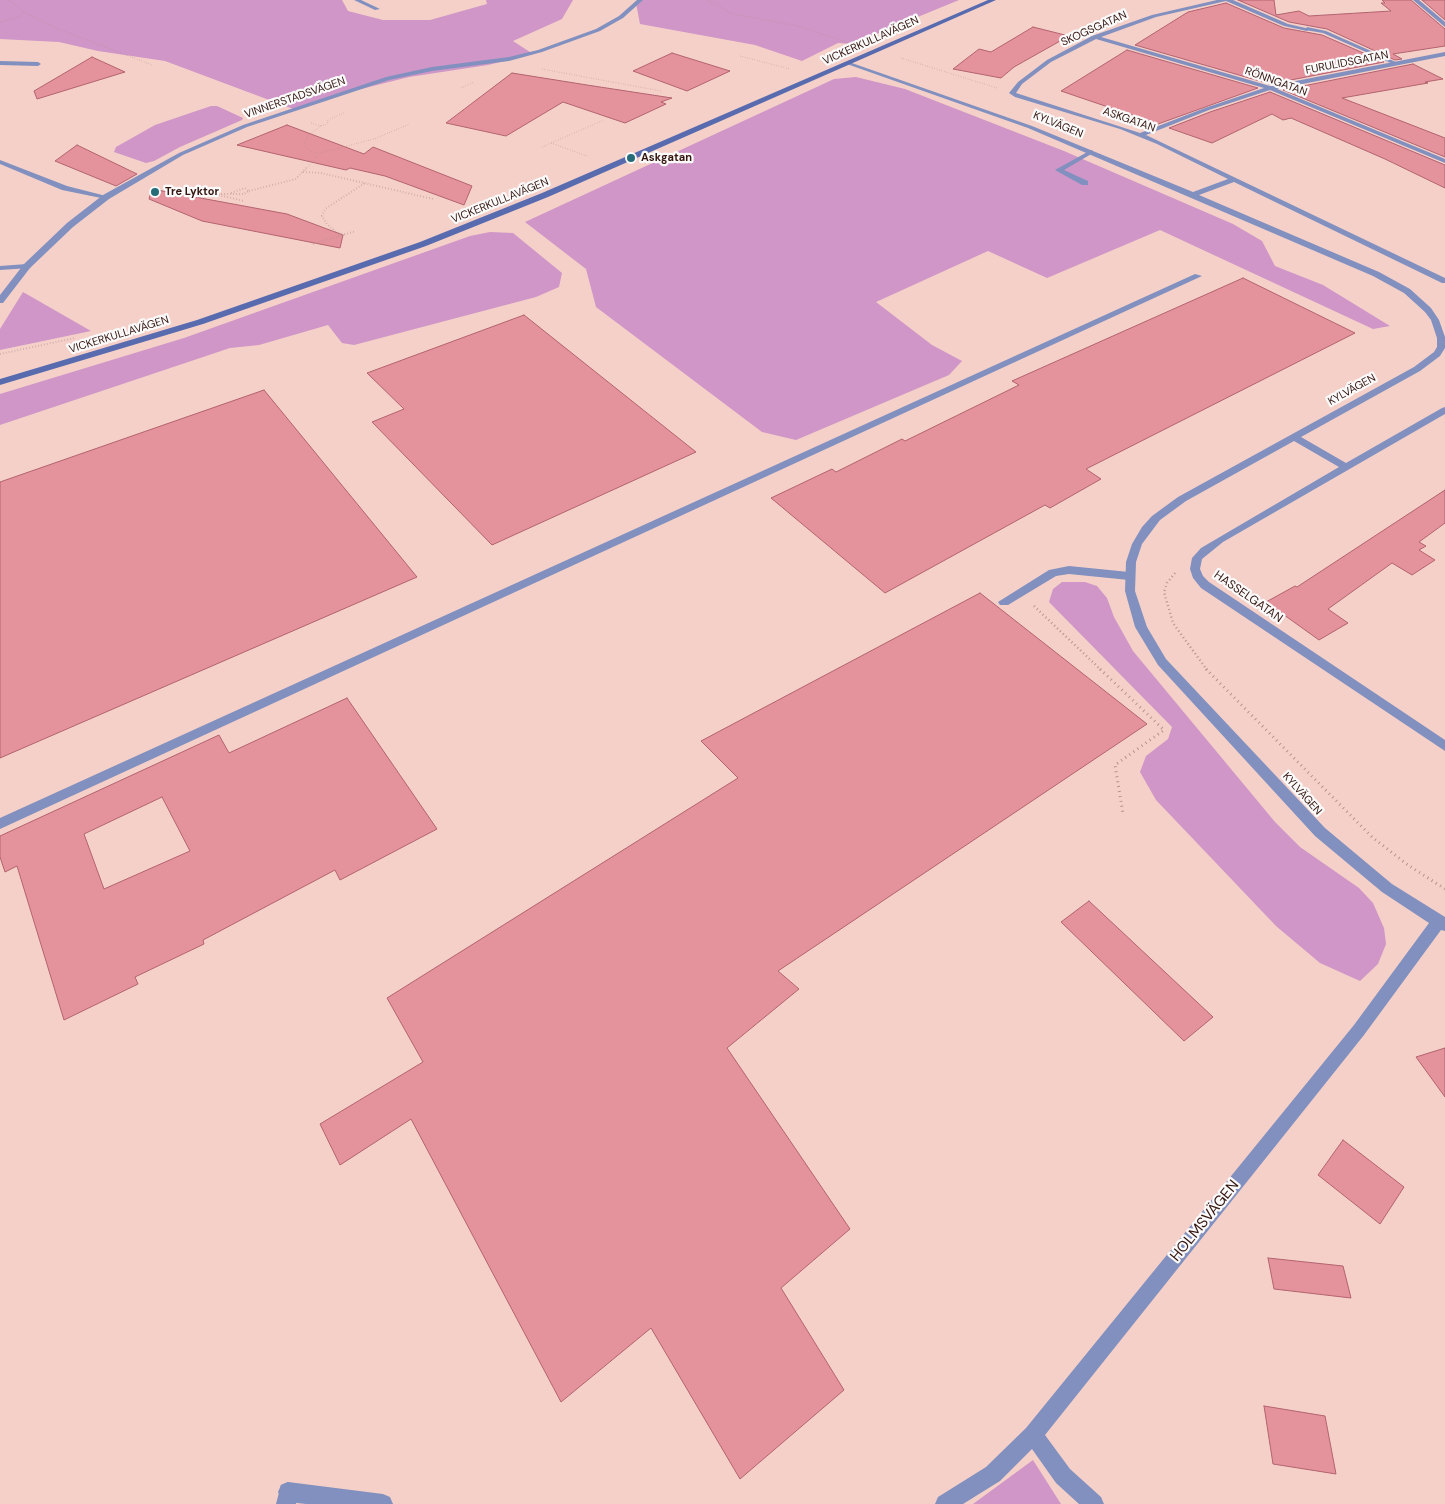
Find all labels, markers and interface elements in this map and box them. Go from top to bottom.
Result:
street label: SKOGSGATAN [1059,9,1129,49]
street label: VICKERKULLAVÄGEN [821,14,921,68]
street label: FURULIDSGATAN [1304,48,1390,78]
street label: RÖNNGATAN [1243,65,1309,99]
street label: VINNERSTADSVÄGEN [243,75,347,121]
street label: ASKGATAN [1101,105,1157,135]
street label: KYLVÄGEN [1031,109,1085,141]
place label: Askgatan [641,151,692,165]
marker: Askgatan [625,152,637,164]
street label: VICKERKULLAVÄGEN [449,175,551,227]
place label: Tre Lyktor [165,185,219,199]
marker: Tre Lyktor [149,186,161,198]
street label: VICKERKULLAVÄGEN [67,314,171,356]
street label: KYLVÄGEN [1326,371,1378,409]
street label: HASSELGATAN [1211,568,1285,626]
street label: KYLVÄGEN [1280,770,1324,818]
street label: HOLMSVÄGEN [1167,1177,1243,1265]

